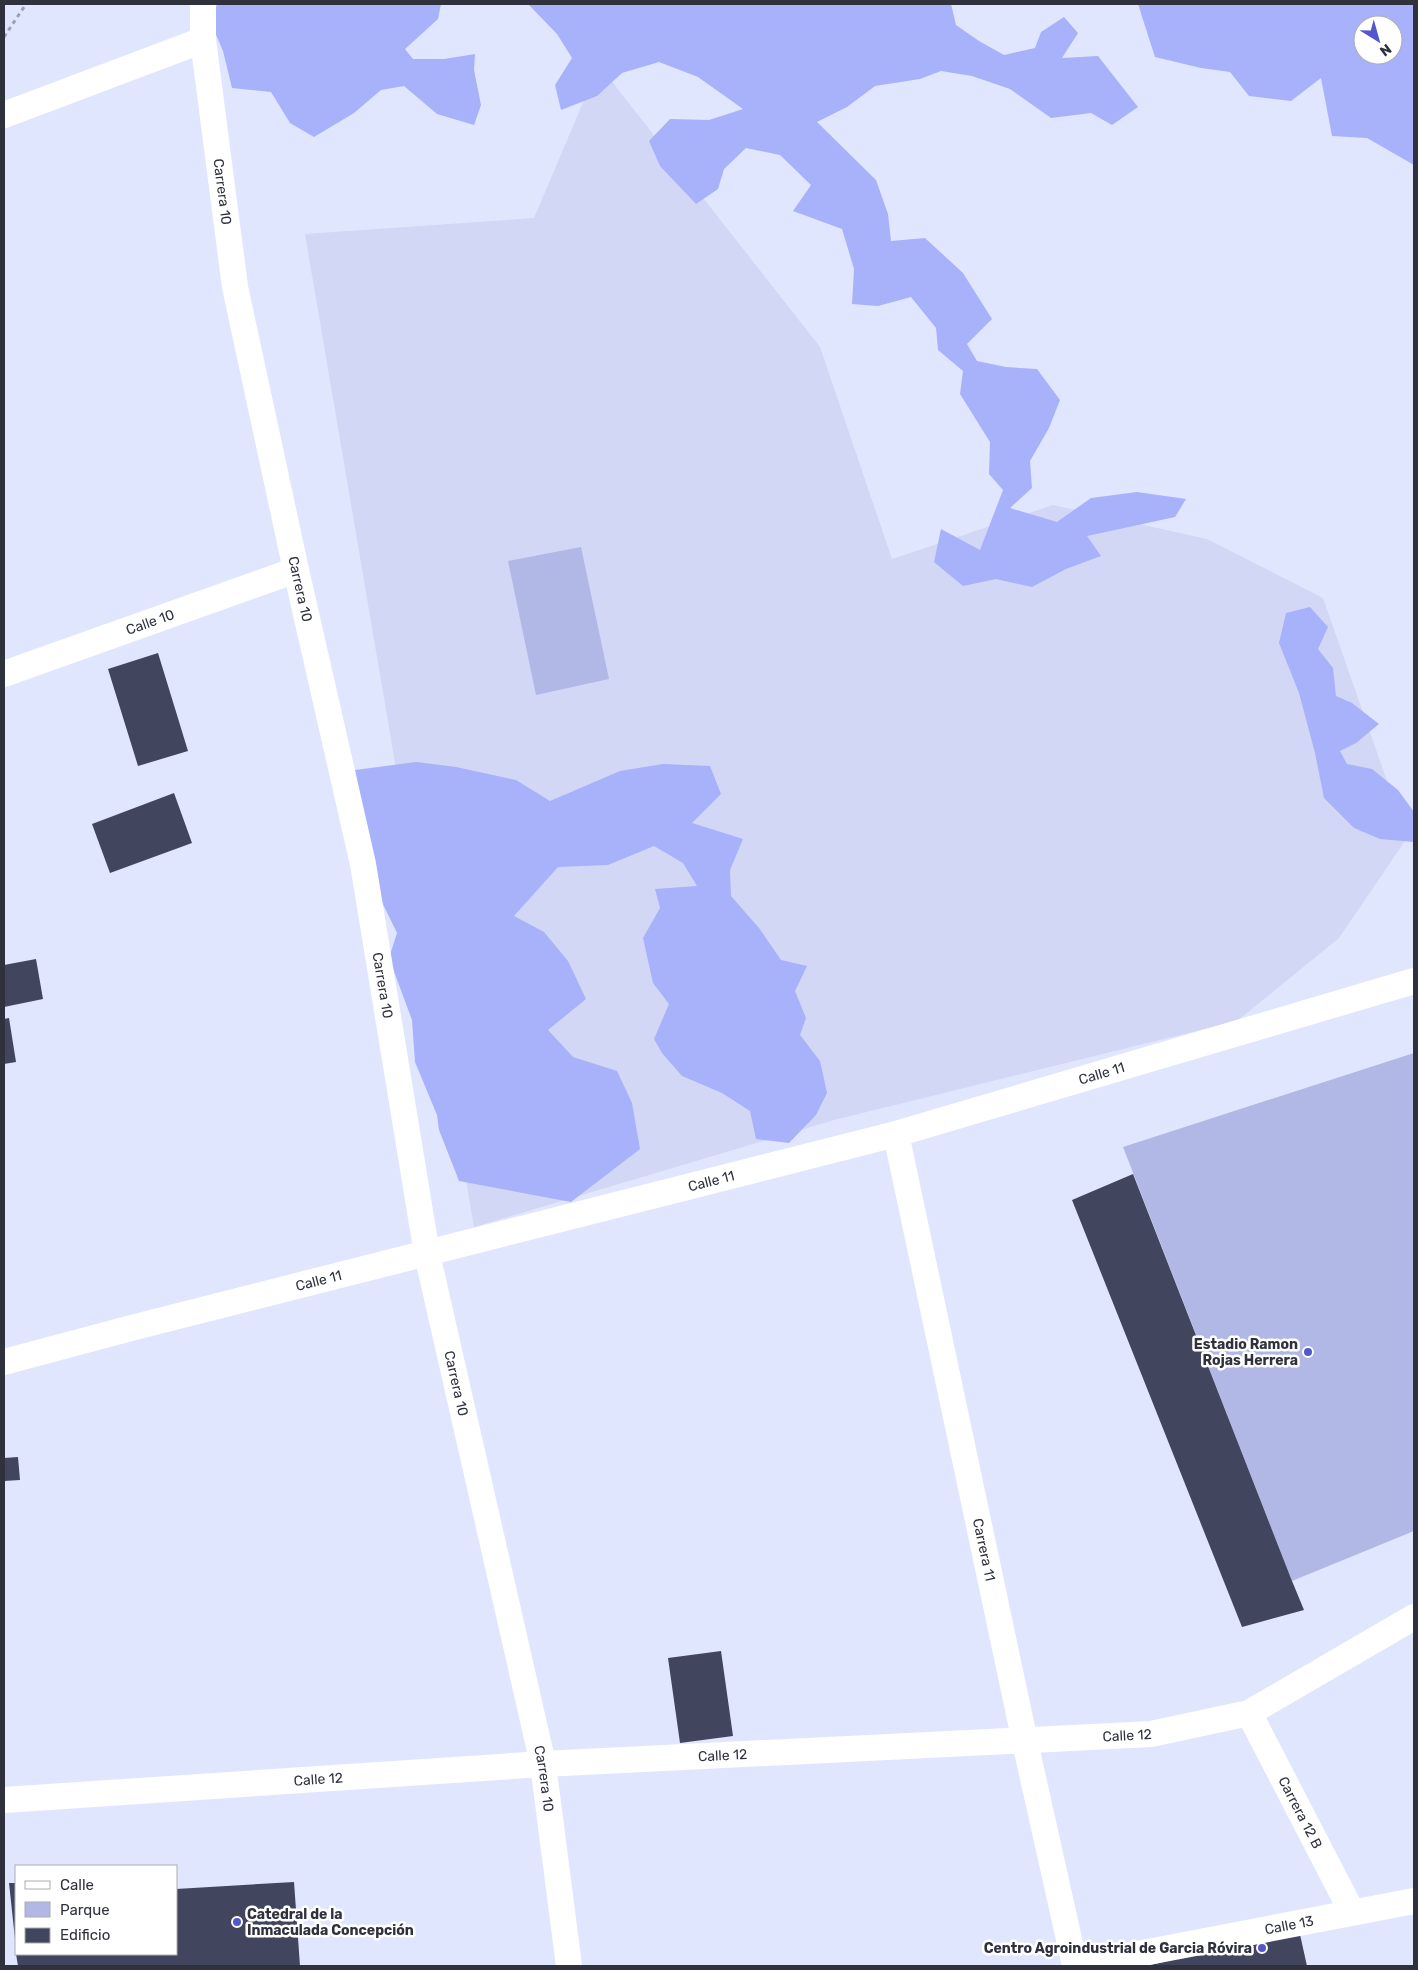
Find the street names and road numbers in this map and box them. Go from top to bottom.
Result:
street label: Carrera 10 [210,158,235,226]
street label: Carrera 10 [285,555,316,623]
street label: Calle 10 [124,606,177,638]
street label: Carrera 10 [369,951,397,1020]
street label: Calle 11 [1077,1058,1127,1088]
street label: Calle 11 [686,1167,736,1195]
street label: Calle 11 [294,1266,344,1294]
street label: Carrera 10 [441,1349,472,1418]
street label: Carrera 11 [969,1517,999,1583]
street label: Calle 12 [1102,1725,1152,1745]
street label: Carrera 10 [531,1744,558,1813]
street label: Calle 12 [698,1745,748,1765]
street label: Calle 12 [293,1769,343,1789]
street label: Carrera 12 B [1275,1774,1326,1851]
street label: Calle 13 [1263,1912,1315,1938]

